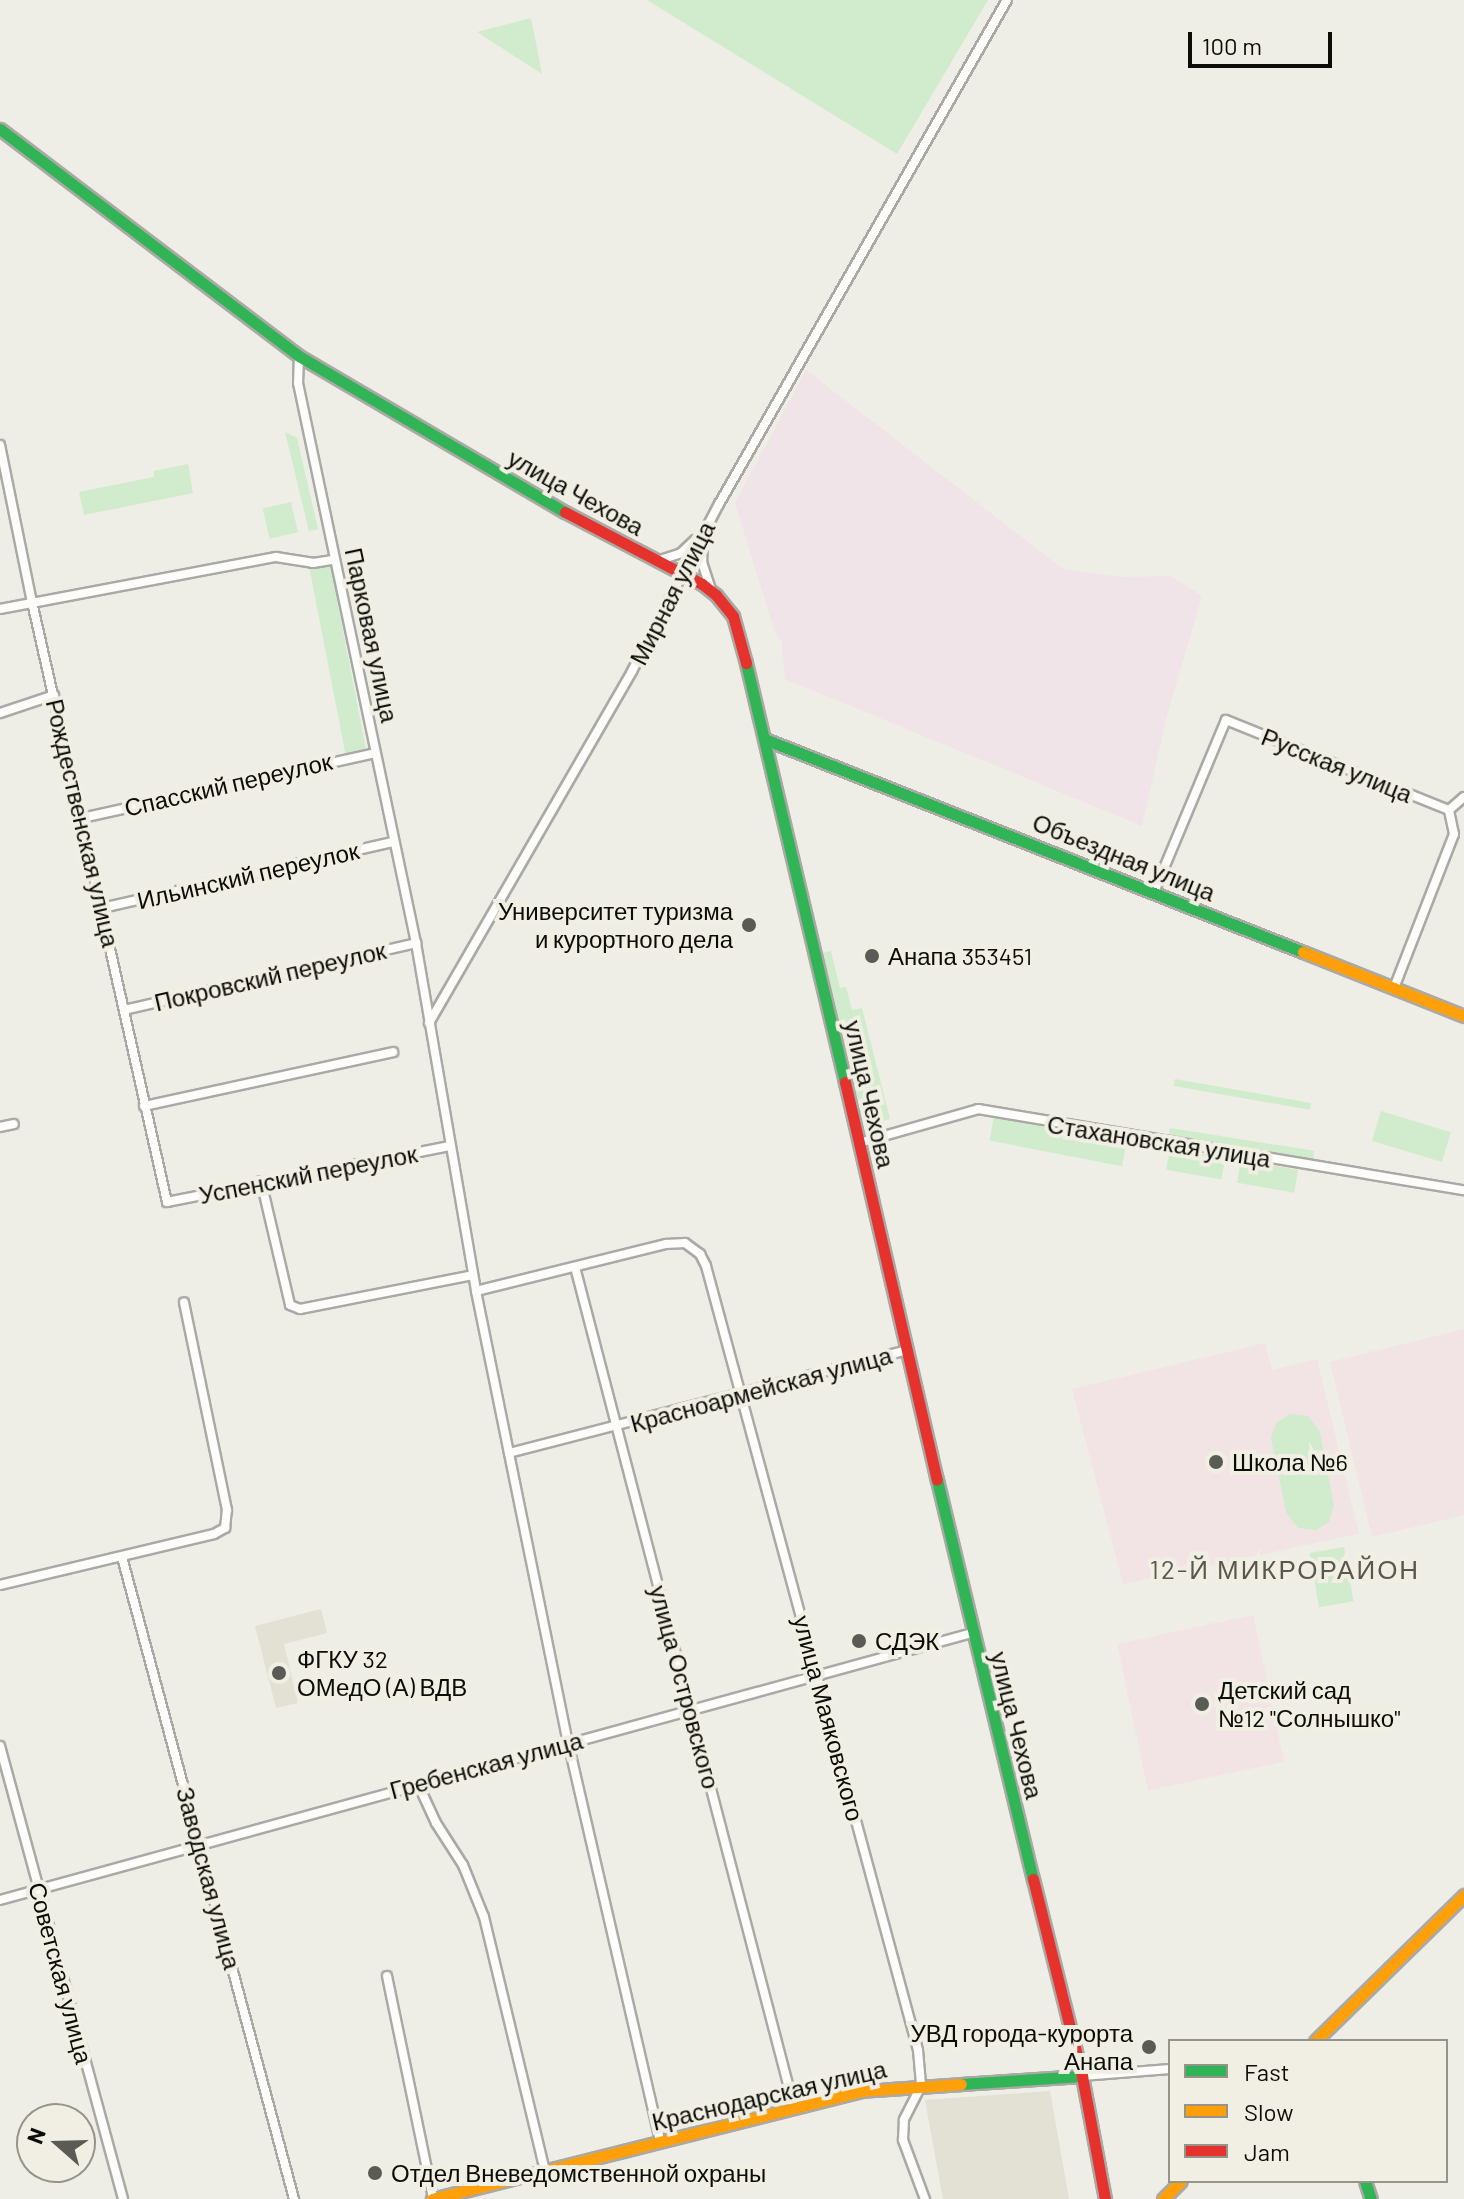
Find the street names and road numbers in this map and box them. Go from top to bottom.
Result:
street label: улица Чехова [503,443,649,541]
street label: Мирная улица [624,516,720,670]
street label: Парковая улица [339,545,405,725]
street label: Рождественская улица [40,696,126,950]
street label: Русская улица [1257,722,1417,808]
street label: Спасский переулок [121,746,335,822]
street label: Объездная улица [1029,807,1219,907]
street label: Ильинский переулок [134,835,362,915]
street label: Покровский переулок [151,935,389,1017]
street label: улица Чехова [839,1017,901,1171]
street label: Стахановская улица [1045,1109,1273,1173]
street label: Успенский переулок [196,1139,420,1209]
street label: Красноармейская улица [627,1340,895,1438]
street label: улица Островского [644,1582,726,1792]
street label: улица Маяковского [788,1612,870,1824]
street label: улица Чехова [985,1649,1049,1801]
street label: Гребенская улица [387,1725,585,1805]
street label: Заводская улица [171,1784,247,1972]
street label: Советская улица [23,1879,99,2067]
street label: Краснодарская улица [649,2054,889,2136]

